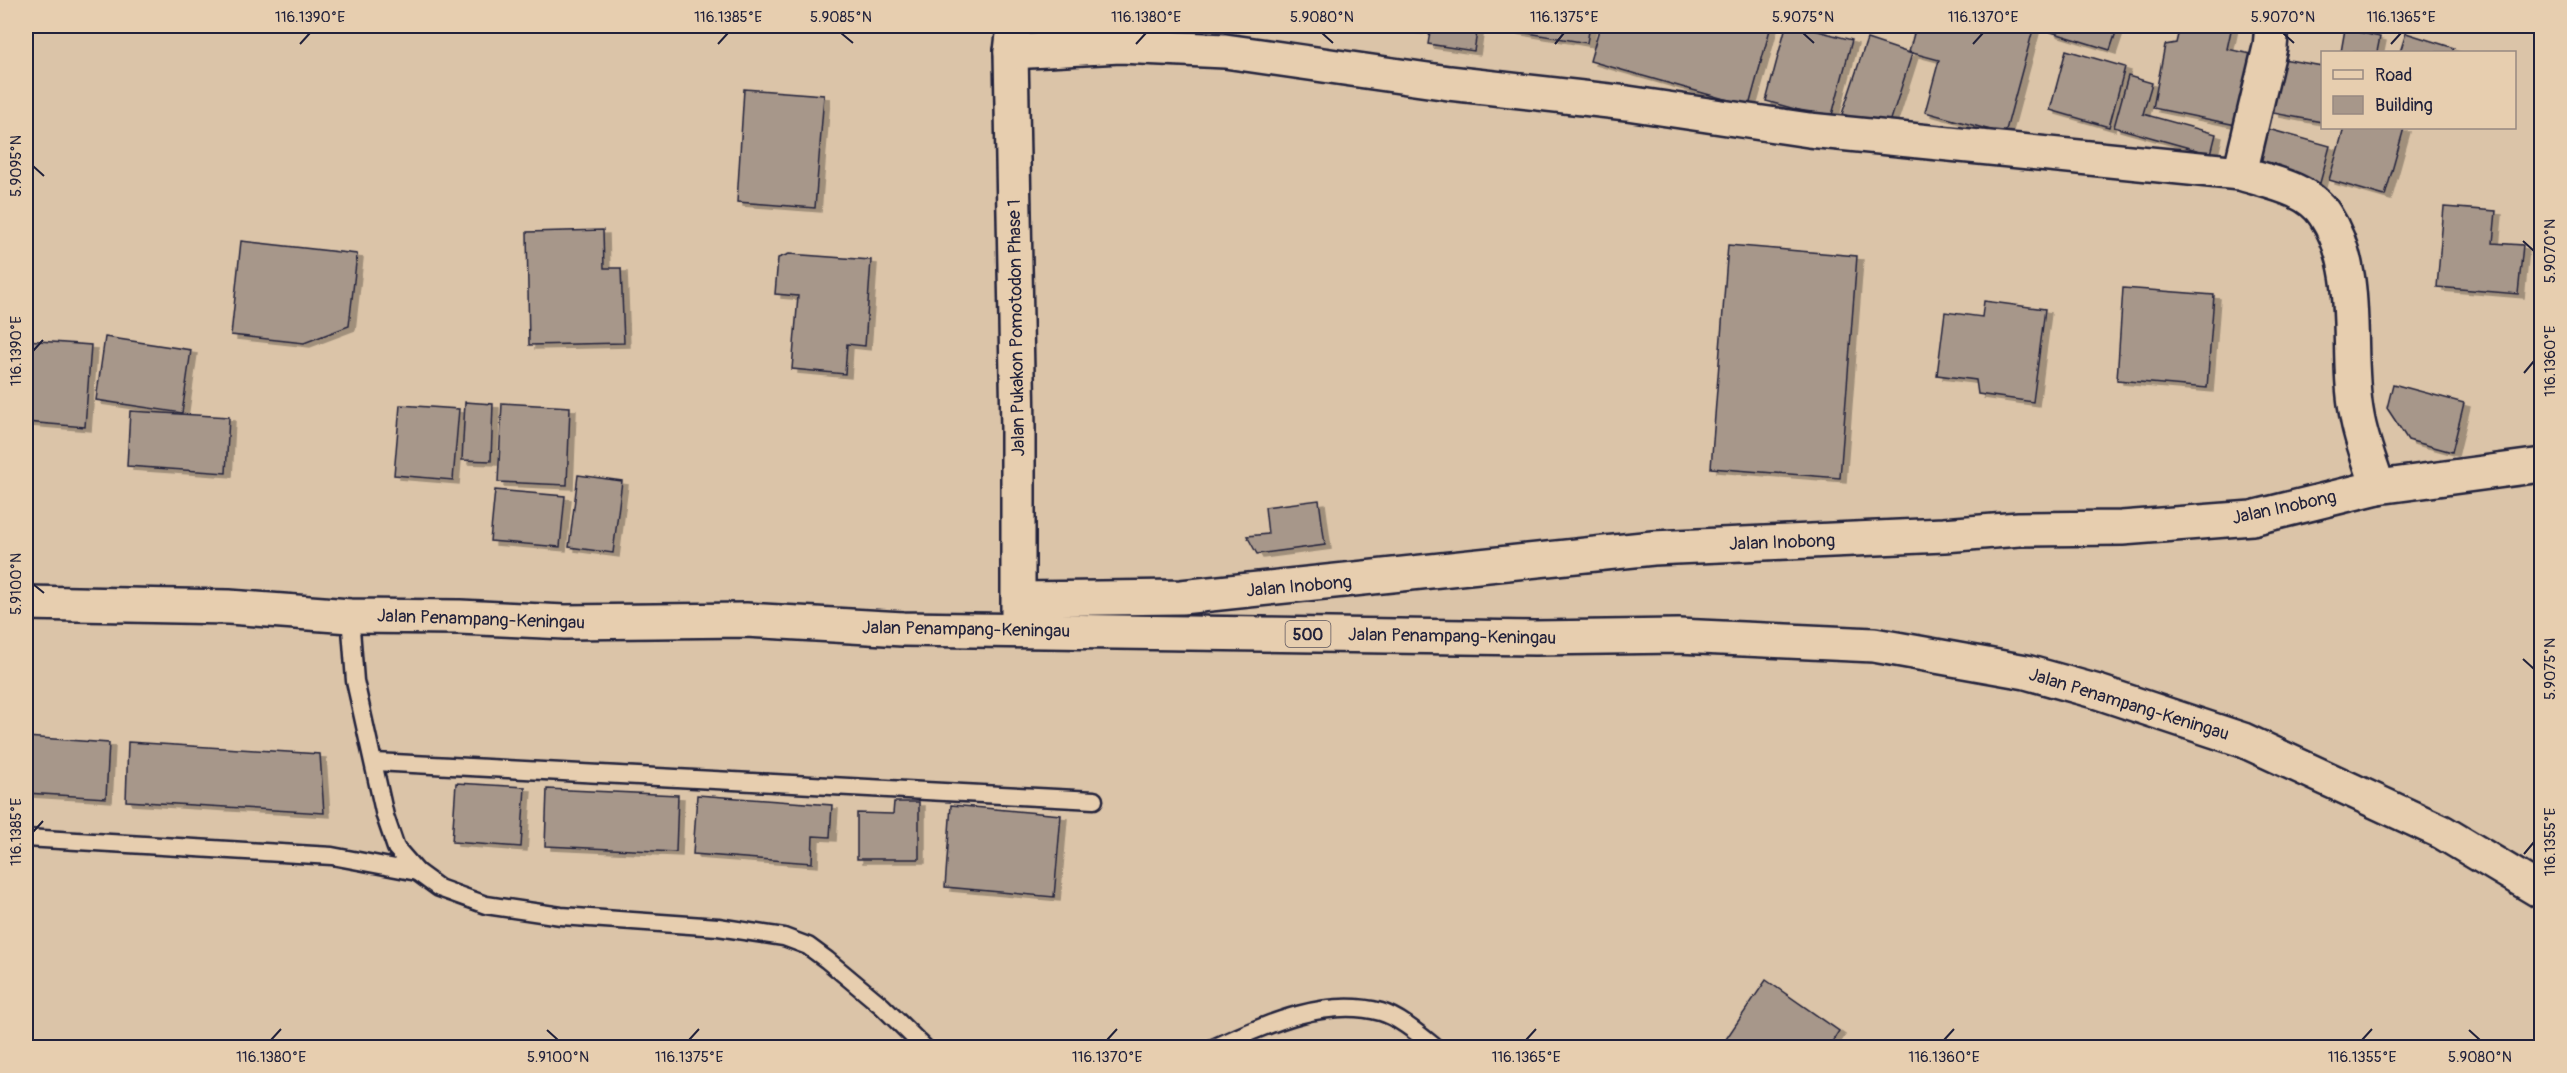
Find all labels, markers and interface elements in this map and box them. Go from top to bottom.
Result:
text: 116.1390°E [275,8,345,27]
text: 116.1385°E [694,8,762,27]
text: 5.9085°N [810,8,872,27]
text: 116.1380°E [1111,8,1181,27]
text: 5.9080°N [1290,8,1354,27]
text: 116.1375°E [1530,8,1598,27]
text: 5.9075°N [1772,8,1834,27]
text: 116.1370°E [1948,8,2018,27]
text: 5.9070°N [2251,8,2315,27]
text: 116.1365°E [2366,8,2436,27]
legend [2321,51,2516,129]
text: Road [2375,64,2412,87]
text: Building [2375,94,2433,117]
text: 5.9095°N [7,135,26,197]
street label: Jalan Pukakon Pomotodon Phase 1 [1003,199,1030,457]
text: 5.9070°N [2541,219,2560,283]
text: 116.1390°E [7,316,26,386]
text: 116.1360°E [2541,325,2560,397]
street label: Jalan Inobong [2230,485,2338,530]
street label: Jalan Inobong [1729,529,1835,556]
text: 5.9100°N [7,553,26,615]
street label: Jalan Inobong [1245,570,1353,603]
street label: Jalan Penampang-Keningau [376,604,585,635]
street label: Jalan Penampang-Keningau [862,616,1070,643]
road number: 500 [1286,621,1330,647]
street label: Jalan Penampang-Keningau [1348,623,1556,650]
text: 5.9075°N [2541,638,2560,700]
street label: Jalan Penampang-Keningau [2026,663,2232,746]
text: 116.1385°E [7,798,26,866]
text: 116.1355°E [2541,808,2560,876]
text: 116.1380°E [236,1048,306,1067]
text: 5.9100°N [527,1048,589,1067]
text: 116.1375°E [655,1048,723,1067]
text: 116.1370°E [1072,1048,1142,1067]
text: 116.1365°E [1491,1048,1561,1067]
text: 116.1360°E [1908,1048,1980,1067]
text: 116.1355°E [2328,1048,2396,1067]
text: 5.9080°N [2448,1048,2512,1067]

